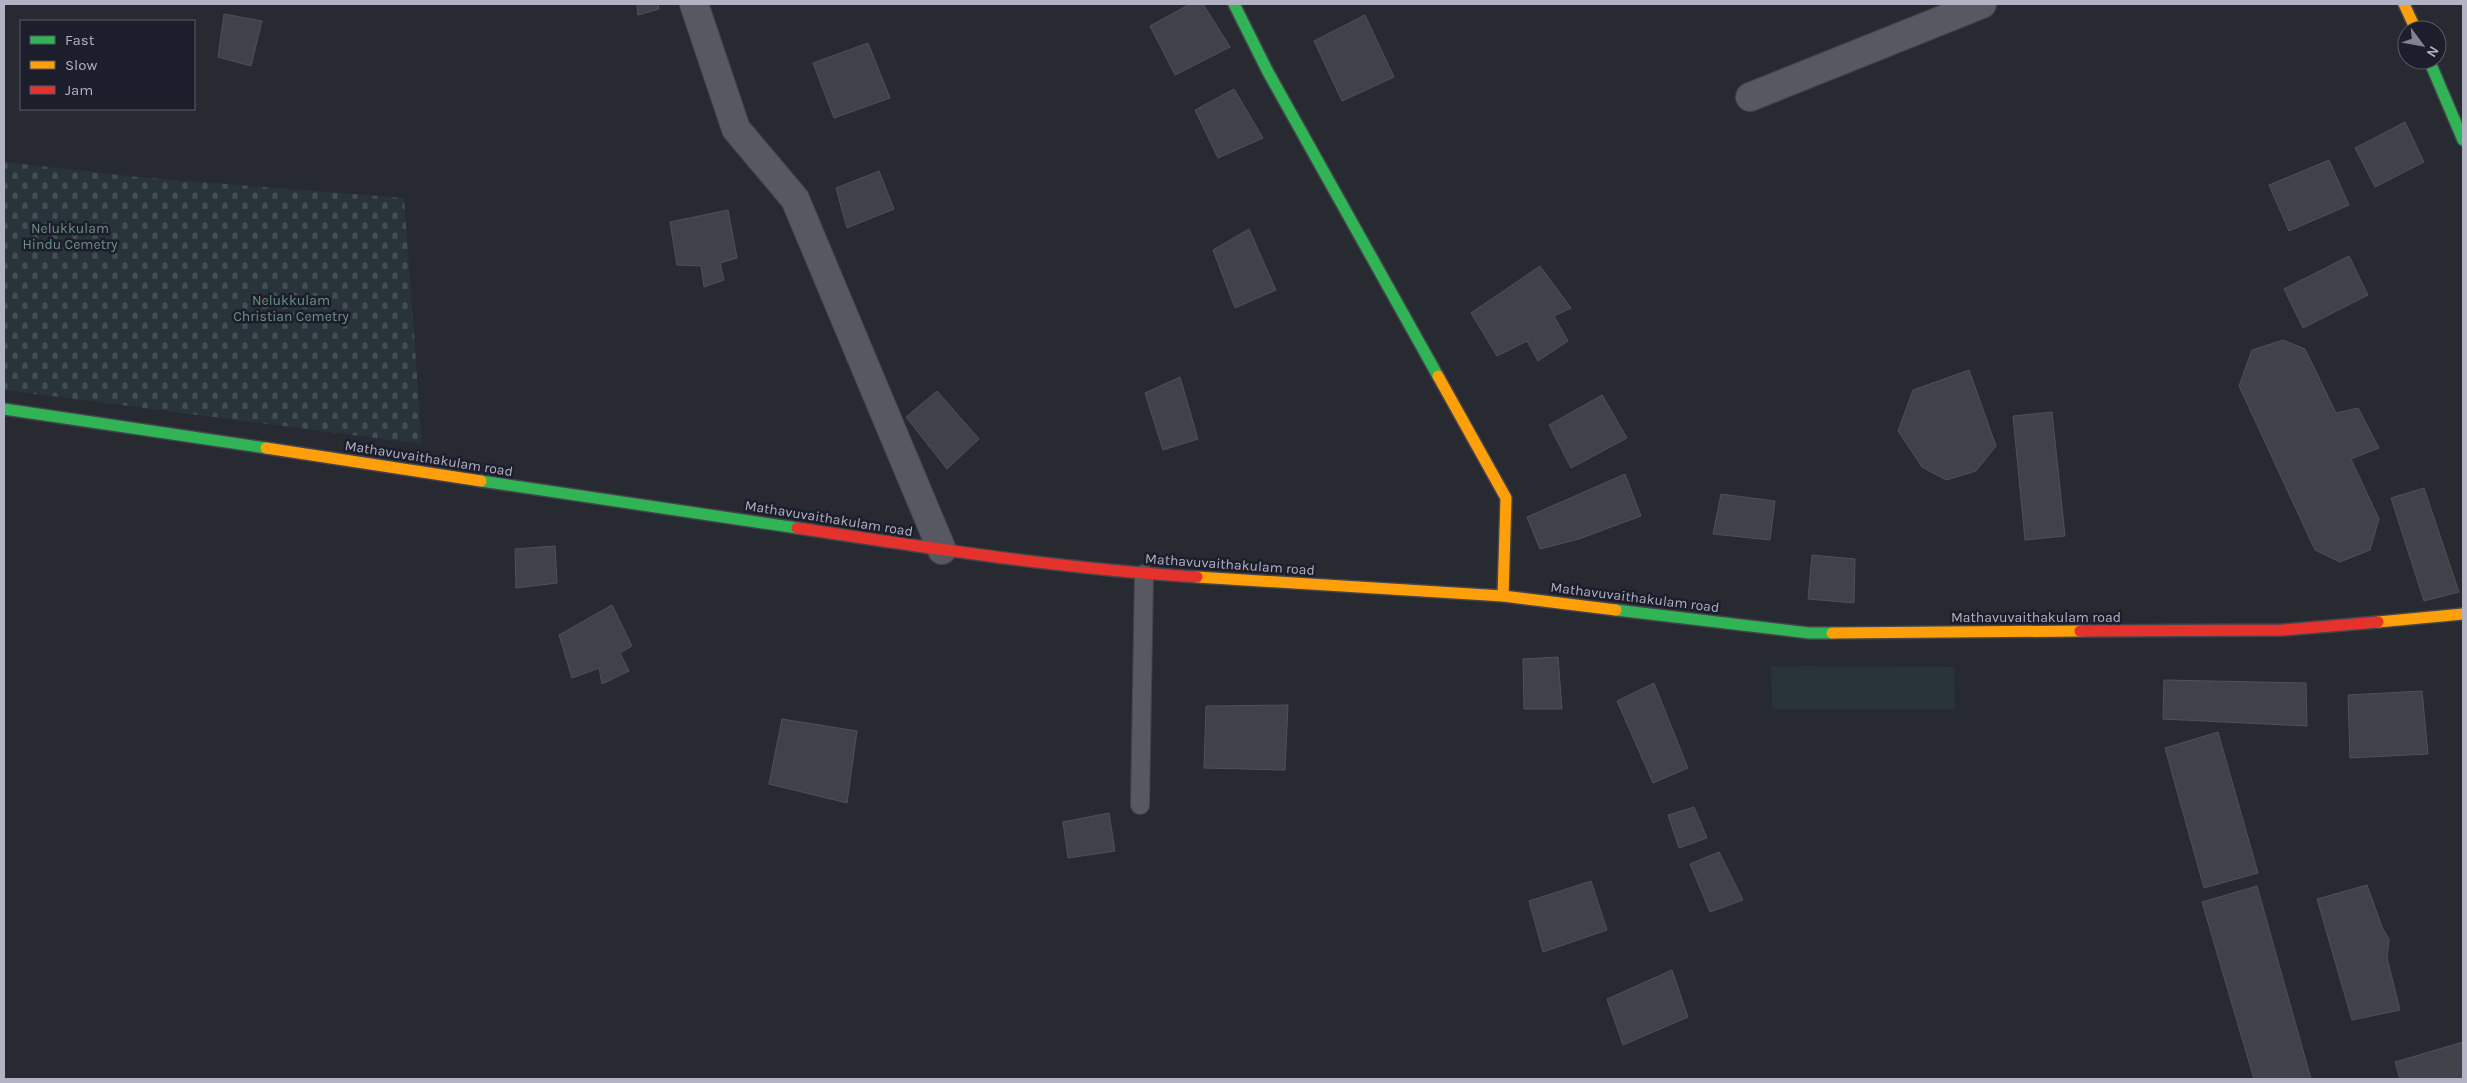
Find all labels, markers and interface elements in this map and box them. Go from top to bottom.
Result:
legend [20,20,195,110]
north arrow [2397,20,2447,70]
text: Fast [65,31,95,49]
text: N [2423,43,2442,60]
text: Slow [65,56,97,74]
text: Jam [65,81,93,99]
park label: Nelukkulam Hindu Cemetry [23,220,118,253]
park label: Nelukkulam Christian Cemetry [233,292,349,325]
street label: Mathavuvaithakulam road [344,437,514,480]
street label: Mathavuvaithakulam road [744,497,914,540]
street label: Mathavuvaithakulam road [1145,550,1315,579]
street label: Mathavuvaithakulam road [1550,579,1720,616]
street label: Mathavuvaithakulam road [1951,609,2121,626]

